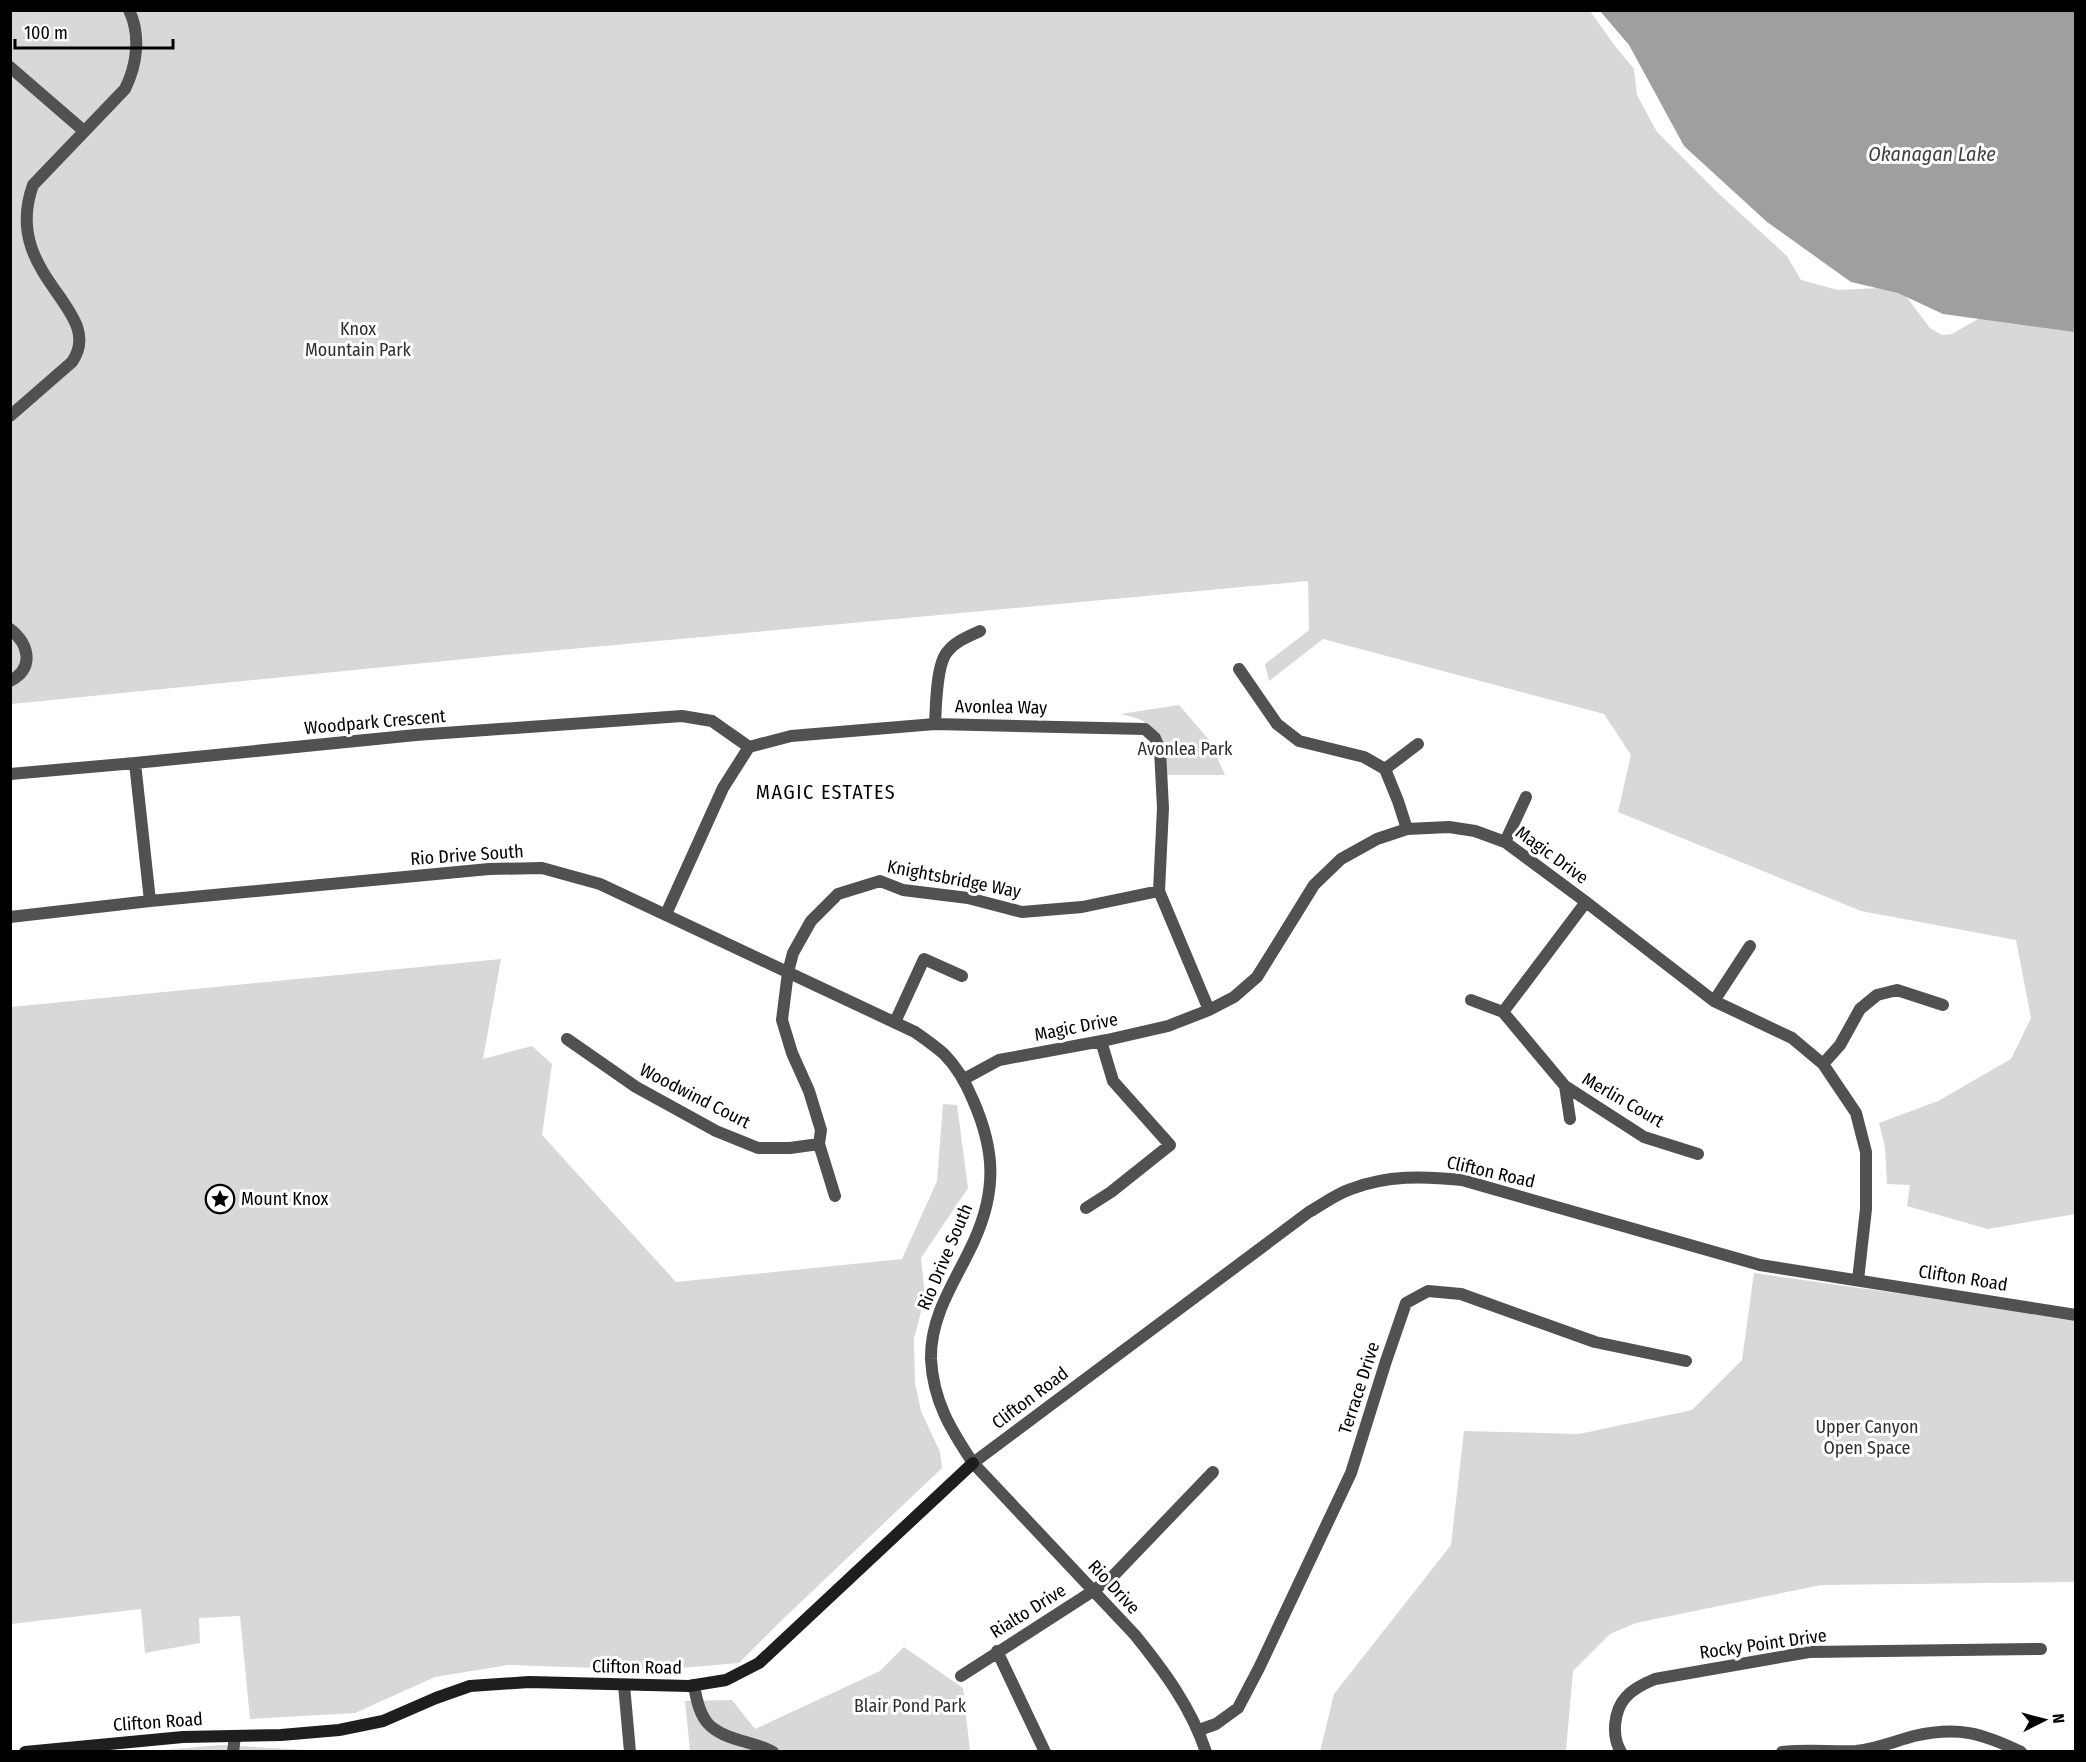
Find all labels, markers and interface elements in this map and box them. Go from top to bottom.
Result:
scale bar [15,12,172,50]
text: 100 m [24,22,68,44]
water label: Okanagan Lake [1868,142,1996,166]
park label: Knox Mountain Park [305,318,412,361]
street label: Avonlea Way [955,695,1047,719]
street label: Woodpark Crescent [303,705,447,739]
park label: Avonlea Park [1138,738,1233,760]
district label: MAGIC ESTATES [756,780,896,804]
street label: Magic Drive [1511,821,1593,889]
street label: Rio Drive South [410,840,524,870]
street label: Knightsbridge Way [885,855,1023,903]
street label: Magic Drive [1032,1008,1120,1046]
street label: Woodwind Court [636,1059,754,1133]
street label: Merlin Court [1578,1068,1668,1132]
street label: Clifton Road [1445,1151,1537,1193]
place icon: Mount Knox [204,1183,236,1215]
place label: Mount Knox [241,1188,329,1210]
street label: Rio Drive South [913,1200,977,1314]
street label: Clifton Road [1917,1260,2009,1296]
street label: Terrace Drive [1334,1339,1384,1437]
street label: Clifton Road [987,1362,1073,1434]
park label: Upper Canyon Open Space [1815,1416,1919,1459]
street label: Rio Drive [1083,1555,1145,1619]
street label: Rialto Drive [986,1579,1070,1643]
street label: Rocky Point Drive [1698,1624,1828,1664]
street label: Clifton Road [592,1655,682,1679]
north arrow [2014,1690,2074,1750]
park label: Blair Pond Park [854,1695,967,1717]
street label: Clifton Road [112,1708,204,1736]
text: N [2048,1713,2068,1724]

